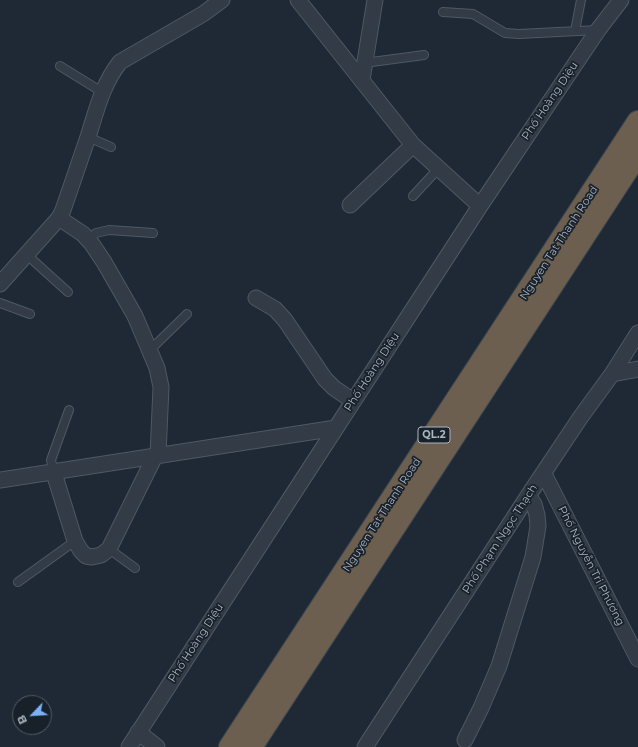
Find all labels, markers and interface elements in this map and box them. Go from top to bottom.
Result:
street label: Phố Hoàng Diệu [519,59,581,143]
street label: Nguyen Tat Thanh Road [517,184,601,302]
street label: Phố Hoàng Diệu [342,330,402,414]
road number: QL.2 [418,427,450,443]
street label: Nguyen Tat Thanh Road [340,456,424,574]
street label: Phố Phạm Ngọc Thạch [460,482,540,596]
street label: Phố Nguyễn Tri Phương [555,504,627,628]
street label: Phố Hoàng Diệu [166,601,226,685]
north arrow [12,695,52,735]
text: B [14,713,30,726]

